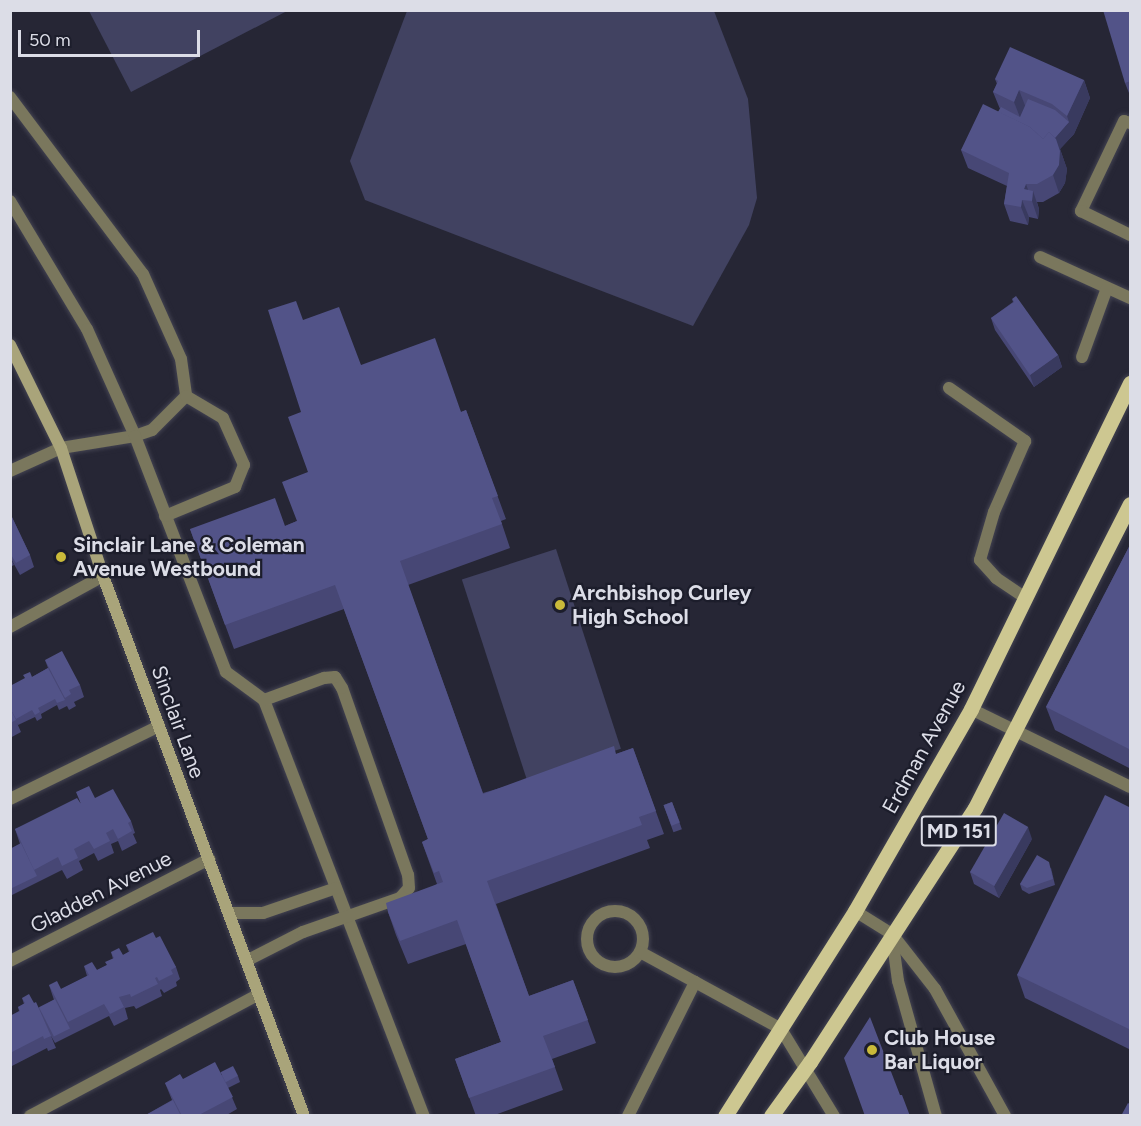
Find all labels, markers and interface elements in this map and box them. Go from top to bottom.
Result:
scale bar [21,18,202,56]
text: 50 m [29,29,71,51]
place label: Sinclair Lane & Coleman Avenue Westbound [73,532,305,582]
marker: Sinclair Lane & Coleman Avenue Westbound [54,550,68,564]
place label: Archbishop Curley High School [572,580,752,630]
marker: Archbishop Curley High School [553,598,567,612]
street label: Sinclair Lane [146,662,210,782]
street label: Erdman Avenue [877,676,971,818]
road number: MD 151 [920,814,998,848]
street label: Gladden Avenue [26,846,176,938]
place label: Club House Bar Liquor [884,1025,995,1075]
marker: Club House Bar Liquor [865,1043,879,1057]

